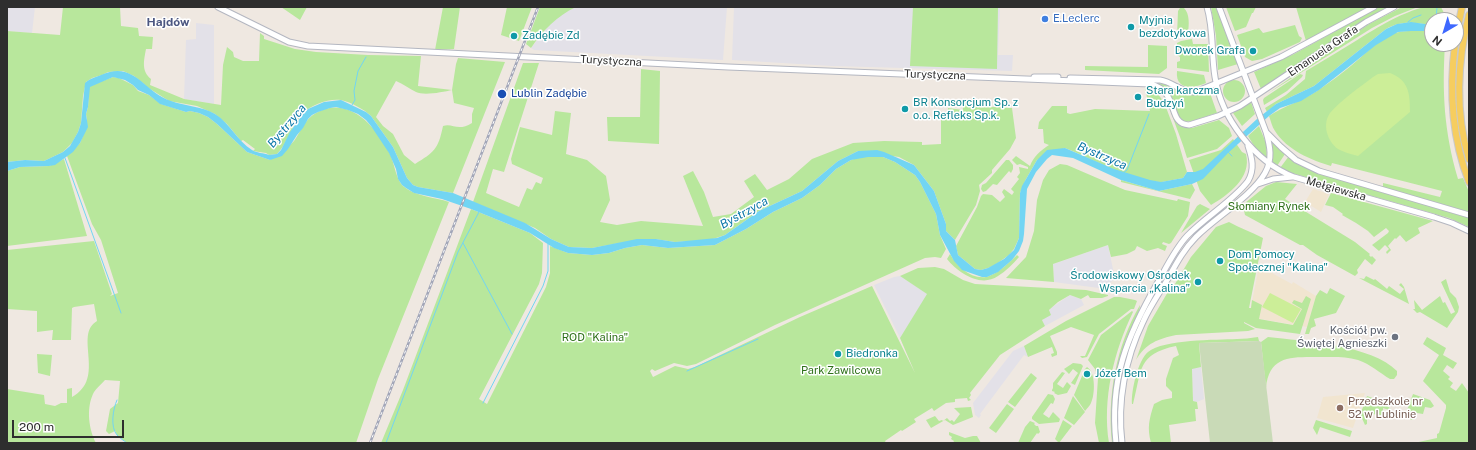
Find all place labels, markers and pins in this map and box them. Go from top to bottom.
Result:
place label: E.Leclerc [1053,12,1100,26]
marker: E.Leclerc [1040,14,1050,24]
place label: Myjnia bezdotykowa [1139,14,1206,40]
marker: Myjnia bezdotykowa [1126,22,1136,32]
place label: Zadębie Zd [522,29,580,43]
marker: Zadębie Zd [509,31,519,41]
place label: Dworek Grafa [1175,44,1245,58]
marker: Dworek Grafa [1248,46,1258,56]
place label: Stara karczma Budzyń [1146,84,1219,110]
place label: Lublin Zadębie [511,87,587,101]
marker: Lublin Zadębie [496,88,508,100]
marker: Stara karczma Budzyń [1133,92,1143,102]
place label: BR Konsorcjum Sp. z o.o. Refleks Sp.k. [913,96,1018,122]
marker: BR Konsorcjum Sp. z o.o. Refleks Sp.k. [900,104,910,114]
place label: Dom Pomocy Społecznej "Kalina" [1228,248,1328,274]
marker: Dom Pomocy Społecznej "Kalina" [1215,256,1225,266]
place label: Środowiskowy Ośrodek Wsparcia „Kalina” [1070,269,1190,295]
marker: Środowiskowy Ośrodek Wsparcia „Kalina” [1193,277,1203,287]
place label: Kościół pw. Świętej Agnieszki [1297,324,1387,350]
marker: Kościół pw. Świętej Agnieszki [1390,332,1400,342]
place label: Biedronka [846,347,898,361]
marker: Biedronka [833,349,843,359]
place label: Józef Bem [1095,367,1147,381]
marker: Józef Bem [1082,369,1092,379]
place label: Przedszkole nr 52 w Lublinie [1348,395,1423,421]
marker: Przedszkole nr 52 w Lublinie [1335,403,1345,413]

